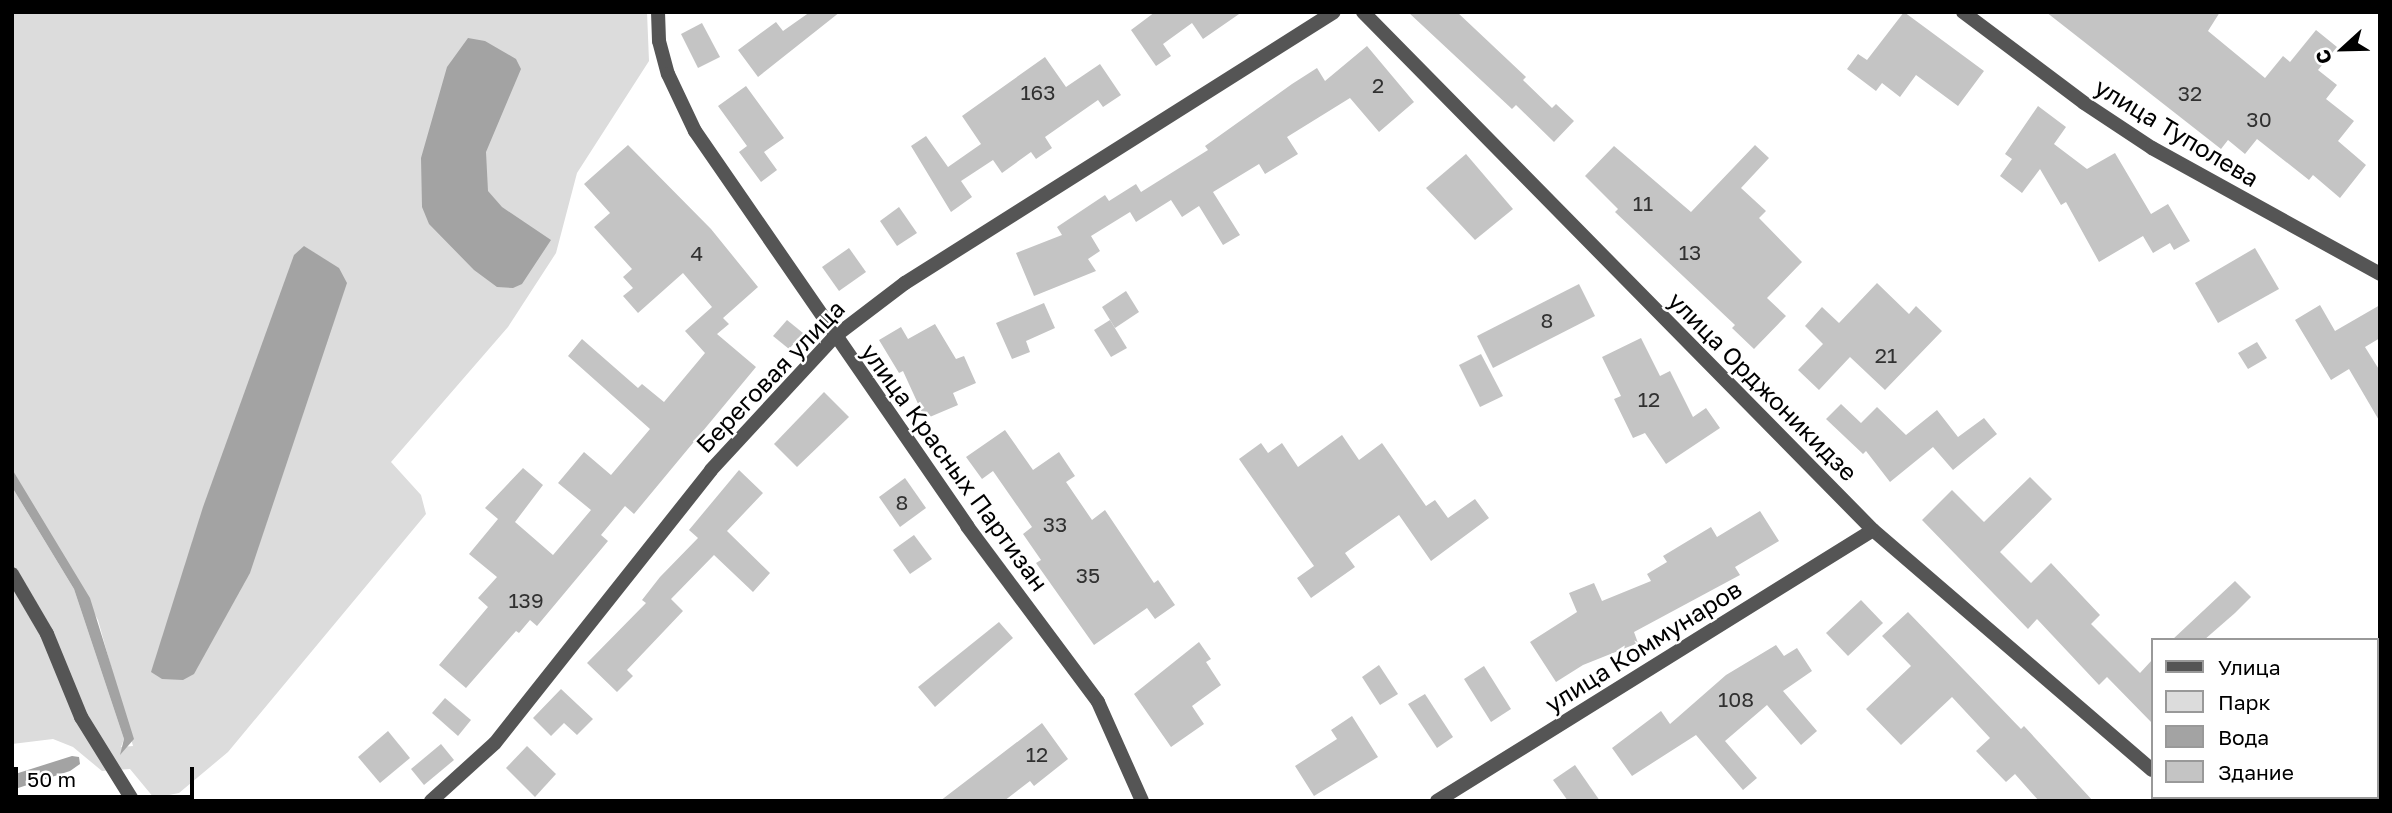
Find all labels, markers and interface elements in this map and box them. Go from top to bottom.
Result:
north arrow [2308,14,2378,84]
text: С [2310,46,2336,68]
house number: 2 [1372,72,1384,98]
street label: улица Туполева [2090,72,2264,192]
house number: 163 [1020,79,1056,105]
house number: 32 [2178,80,2202,106]
house number: 30 [2246,106,2272,132]
house number: 11 [1633,190,1653,216]
house number: 13 [1679,239,1701,265]
house number: 4 [691,240,703,266]
street label: улица Орджоникидзе [1663,286,1863,486]
street label: Береговая улица [690,294,850,458]
house number: 8 [1541,307,1553,333]
street label: улица Красных Партизан [855,338,1055,596]
house number: 21 [1875,342,1897,368]
house number: 12 [1638,386,1660,412]
house number: 8 [896,489,908,515]
house number: 33 [1043,511,1067,537]
house number: 35 [1076,562,1100,588]
street label: улица Коммунаров [1540,574,1746,718]
house number: 139 [508,587,544,613]
legend [2150,638,2378,799]
text: Улица [2218,654,2281,680]
house number: 108 [1718,686,1754,712]
text: Парк [2218,689,2271,715]
text: Вода [2218,724,2269,750]
house number: 12 [1026,741,1048,767]
scale bar [18,754,198,798]
text: Здание [2218,759,2294,785]
text: 50 m [27,766,76,792]

